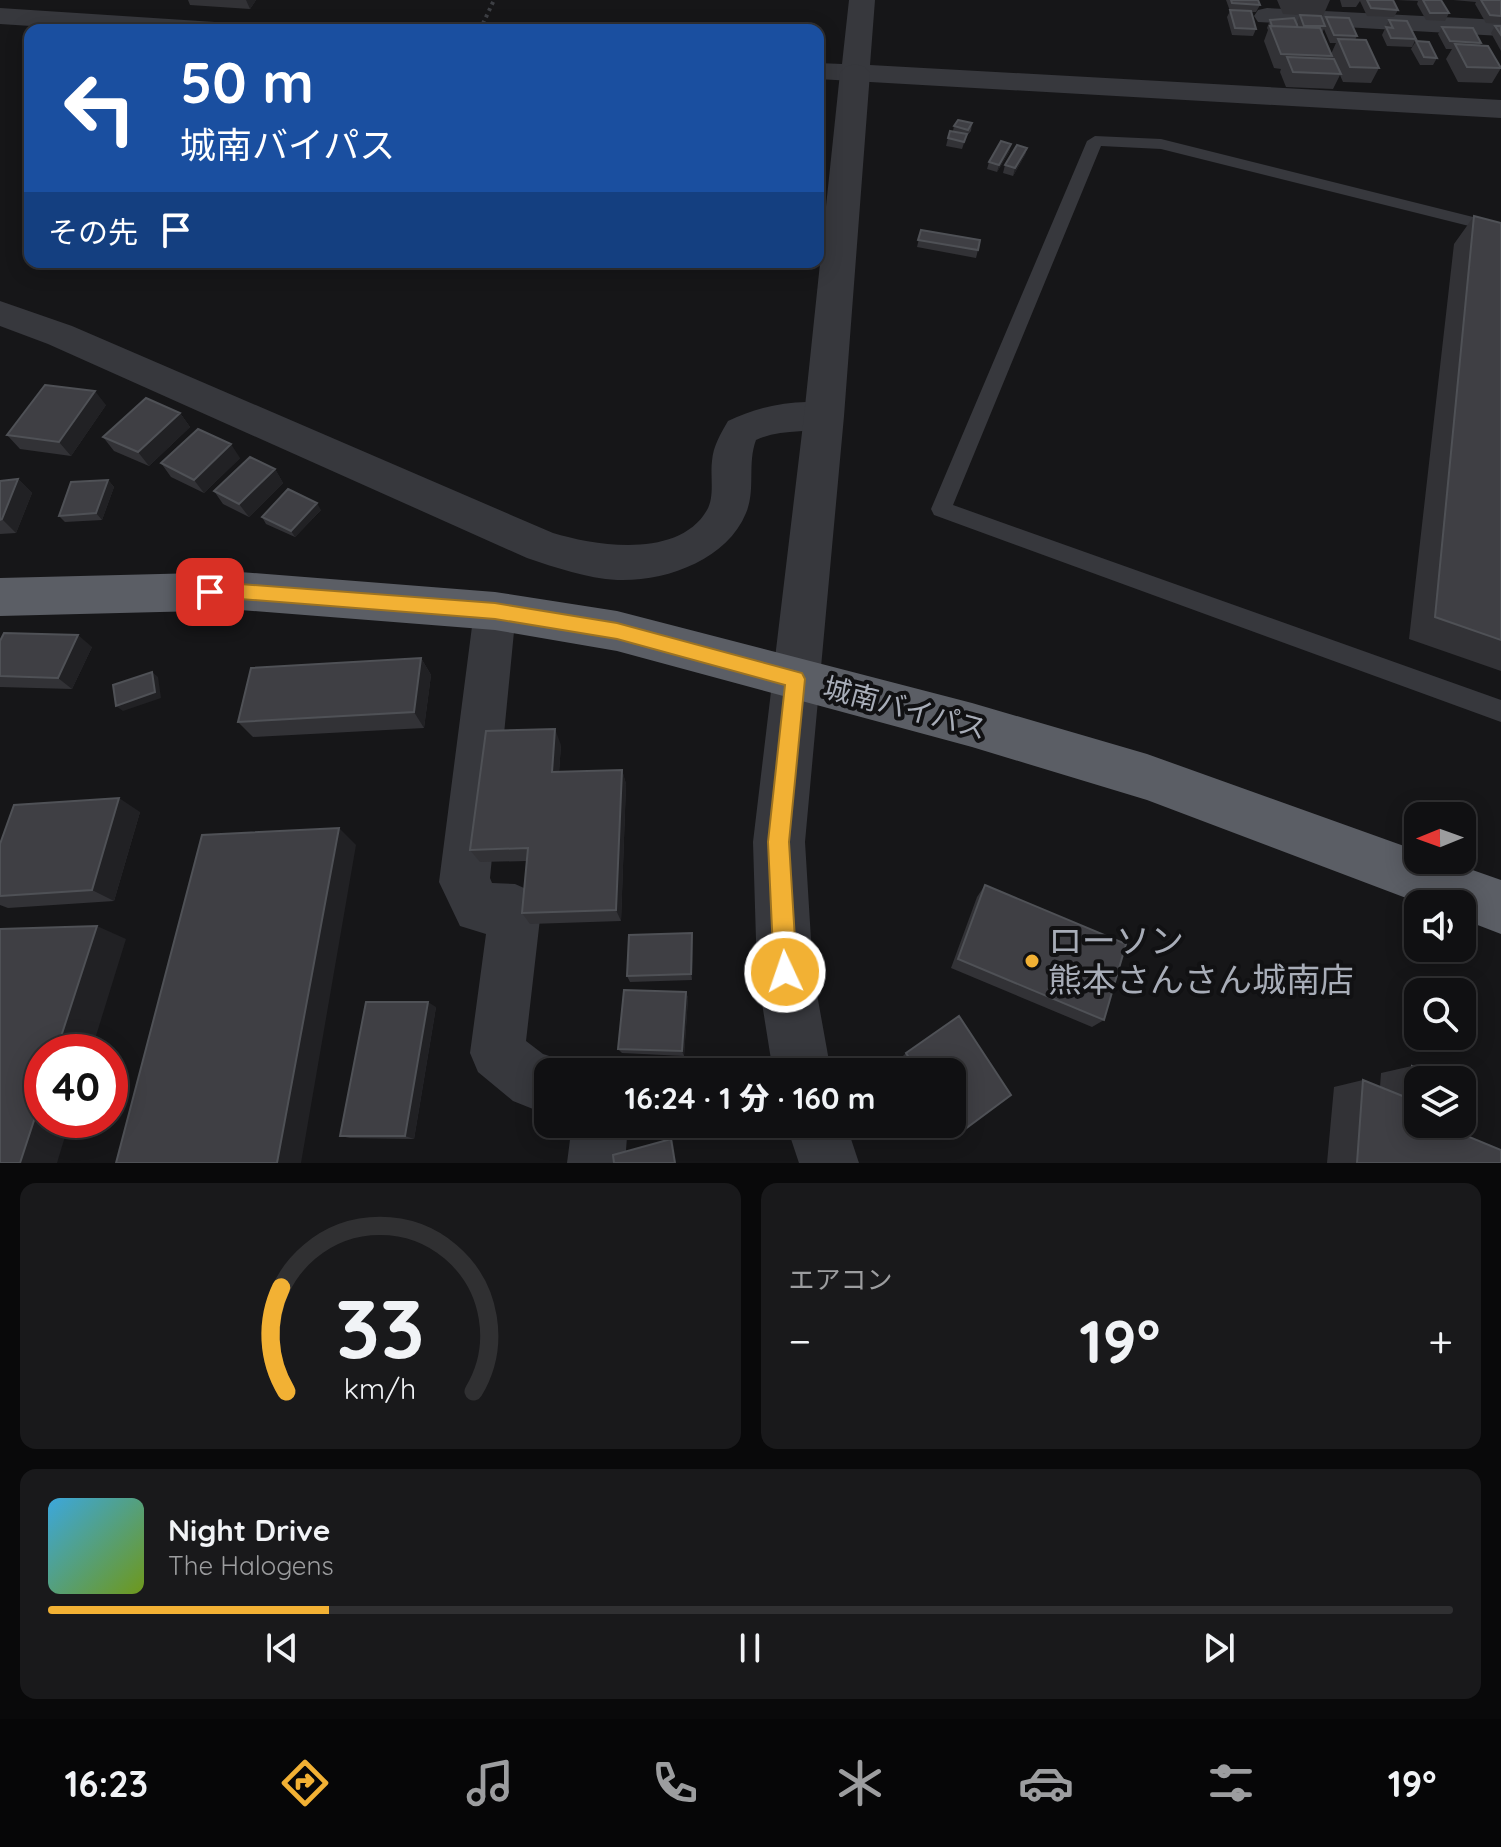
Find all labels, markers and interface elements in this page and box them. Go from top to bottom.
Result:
text: 50 m [180,47,314,117]
icon: left [48,56,152,160]
text: 城南バイパス [180,122,395,167]
icon: arrive [154,208,198,252]
text: その先 [48,213,138,251]
pin [176,558,244,626]
icon: arrive [188,570,232,614]
street label: 城南バイパス [820,669,991,746]
north arrow [1404,802,1476,874]
map controls [1404,802,1476,1138]
button: sound [1404,890,1476,962]
place label: ローソン 熊本さんさん城南店 [1048,919,1354,1001]
position arrow [743,930,827,1014]
marker: ローソン 熊本さんさん城南店 [1023,952,1041,970]
button: search [1404,978,1476,1050]
speed limit sign: 40 [24,1034,128,1138]
button: layers [1404,1066,1476,1138]
text: 16:24 · 1 分 · 160 m [625,1079,875,1117]
text: エアコン [789,1263,893,1296]
text: 33 [336,1275,425,1379]
text: 19° [1079,1303,1160,1378]
text: − [789,1313,811,1368]
text: + [1428,1313,1453,1368]
text: km/h [344,1370,417,1406]
text: Night Drive [168,1511,330,1549]
text: The Halogens [168,1549,334,1582]
icon: previous [260,1626,304,1670]
icon: pause [728,1626,772,1670]
icon: next [1197,1626,1241,1670]
icon: directions [277,1755,333,1811]
icon: music [462,1755,518,1811]
icon: phone [647,1755,703,1811]
icon: climate [832,1755,888,1811]
icon: car [1018,1755,1074,1811]
icon: filters [1203,1755,1259,1811]
text: 16:23 [65,1761,148,1806]
text: 19° [1388,1761,1436,1806]

